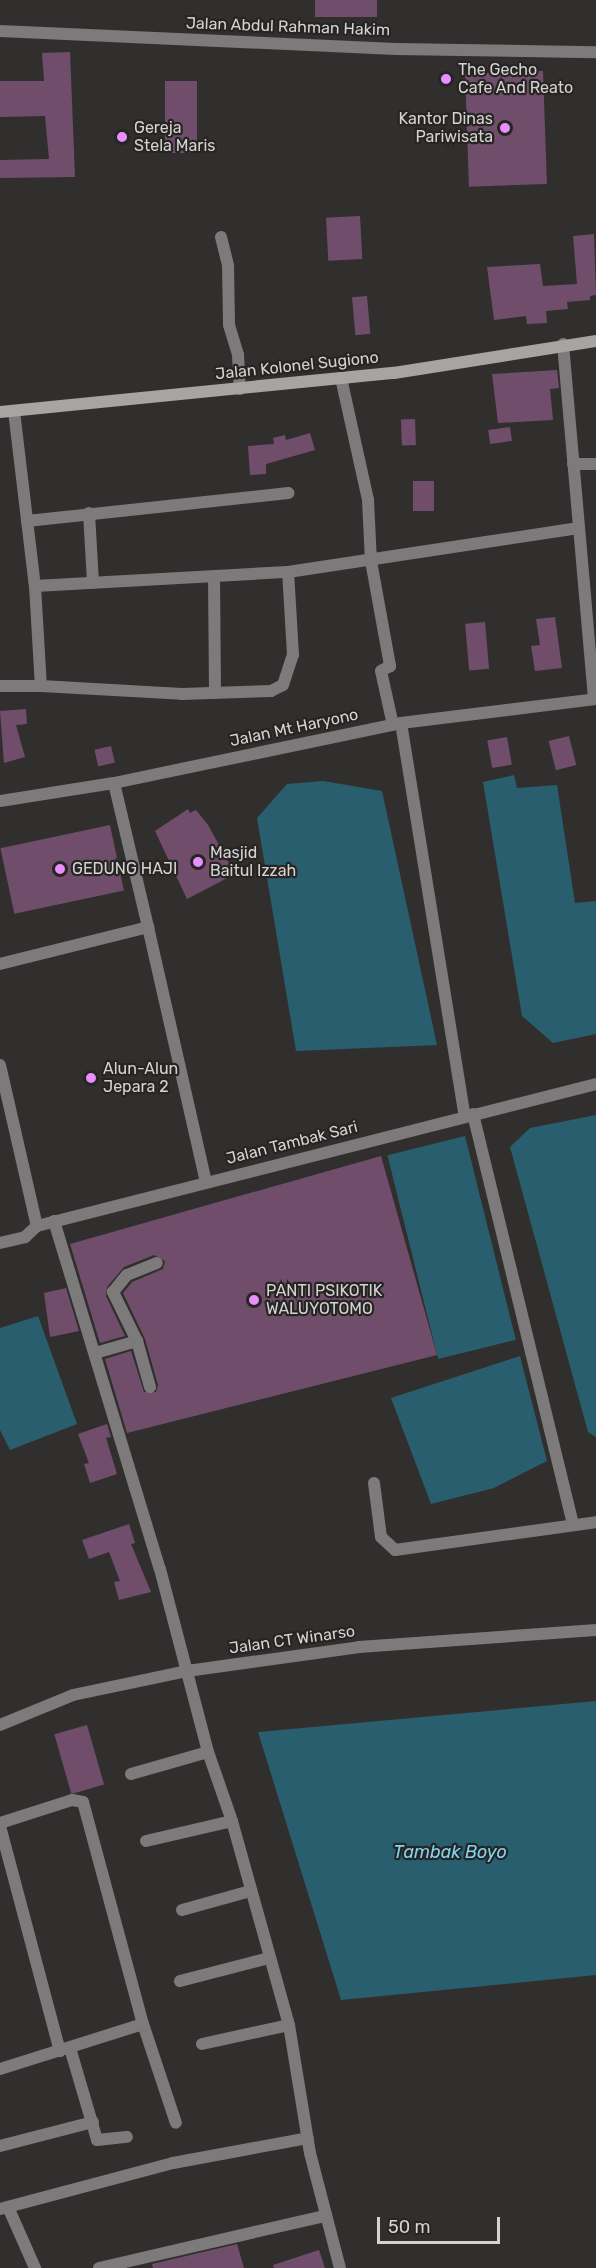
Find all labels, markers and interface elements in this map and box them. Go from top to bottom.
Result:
street label: Jalan Abdul Rahman Hakim [185,14,391,40]
place label: The Gecho Cafe And Reato [458,60,574,98]
marker: The Gecho Cafe And Reato [439,72,453,86]
place label: Kantor Dinas Pariwisata [398,109,493,147]
place label: Gereja Stela Maris [134,118,215,156]
marker: Kantor Dinas Pariwisata [498,121,512,135]
marker: Gereja Stela Maris [115,130,129,144]
street label: Jalan Kolonel Sugiono [214,348,380,384]
street label: Jalan Mt Haryono [228,705,360,751]
place label: Masjid Baitul Izzah [210,843,296,881]
marker: Masjid Baitul Izzah [191,855,205,869]
place label: GEDUNG HAJI [72,859,177,879]
marker: GEDUNG HAJI [53,862,67,876]
place label: Alun-Alun Jepara 2 [103,1059,178,1097]
marker: Alun-Alun Jepara 2 [84,1071,98,1085]
street label: Jalan Tambak Sari [224,1117,360,1169]
place label: PANTI PSIKOTIK WALUYOTOMO [266,1281,382,1319]
marker: PANTI PSIKOTIK WALUYOTOMO [247,1293,261,1307]
street label: Jalan CT Winarso [227,1622,357,1658]
water label: Tambak Boyo [393,1841,507,1863]
scale bar [380,2205,503,2243]
text: 50 m [388,2216,431,2238]

